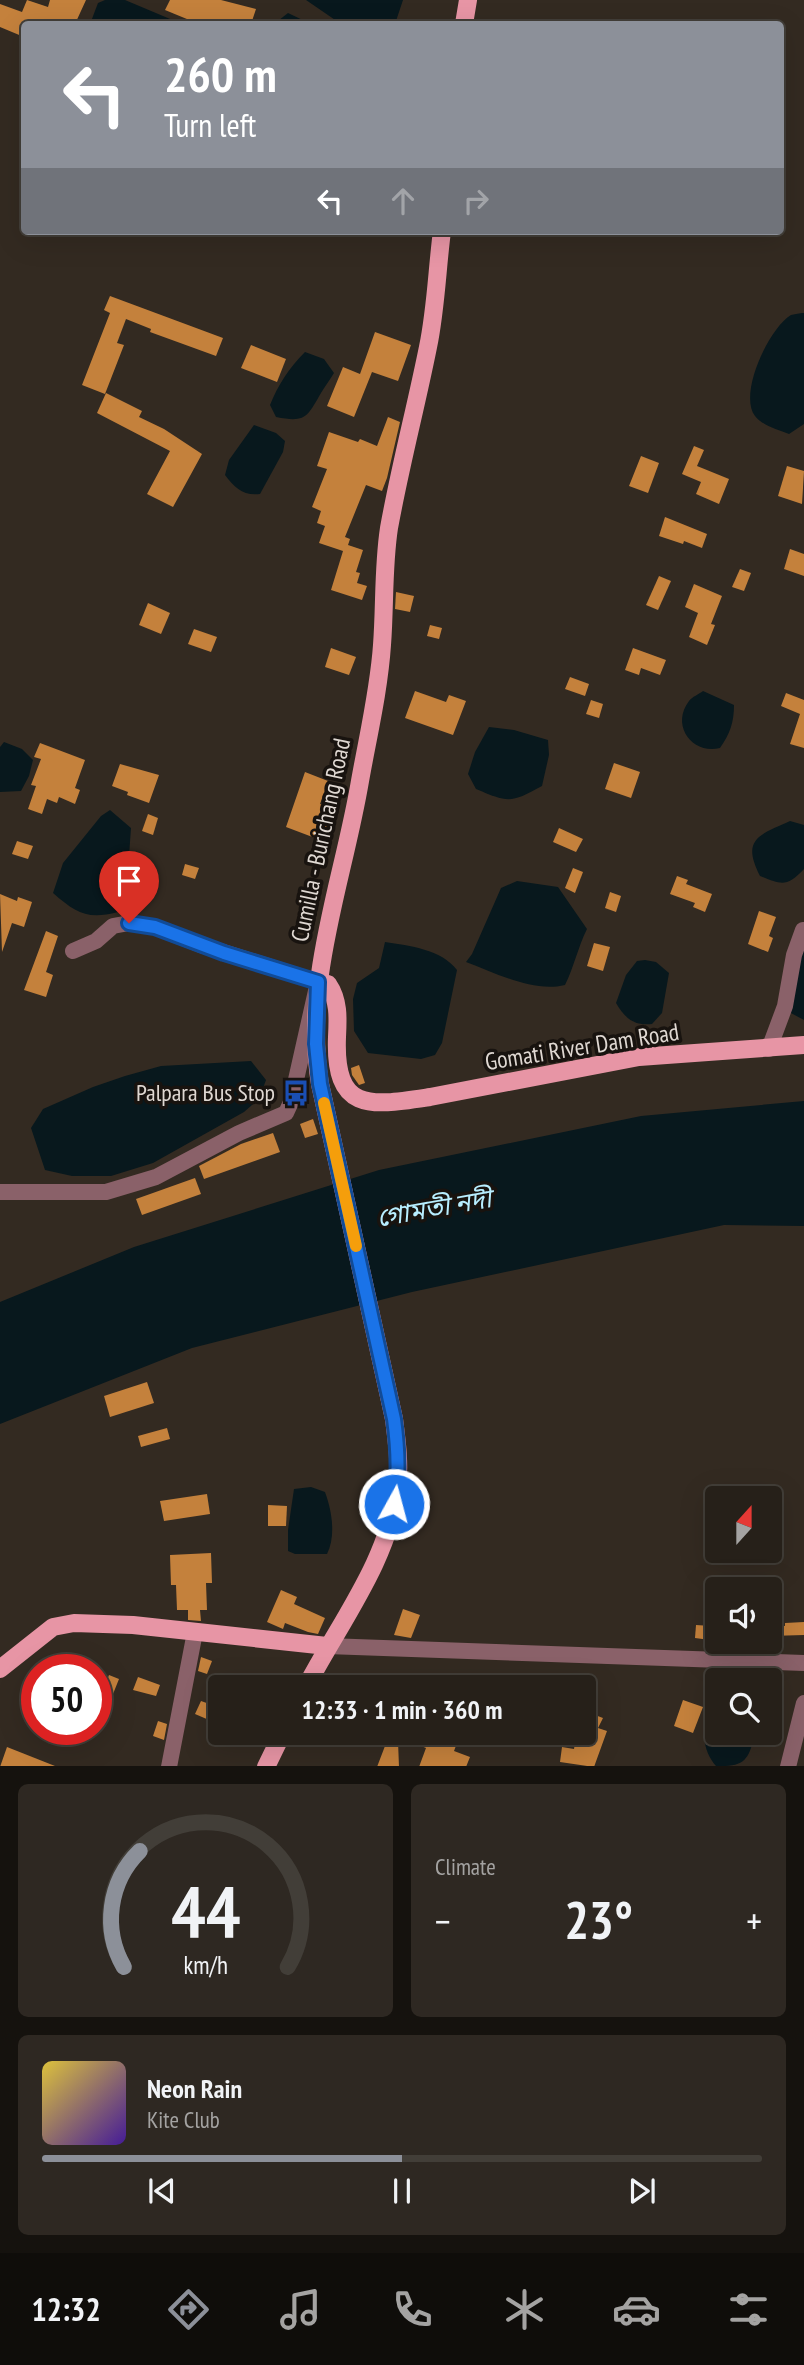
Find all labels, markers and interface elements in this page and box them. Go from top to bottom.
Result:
text: 260 m [164,42,277,106]
icon: left [49,49,140,140]
text: Turn left [164,104,256,146]
icon: left [311,182,349,220]
icon: ahead [384,182,422,220]
icon: right [457,182,495,220]
street label: Cumilla - Burichang Road [284,735,357,944]
pin [99,851,159,923]
icon: arrive [110,862,148,900]
street label: Gomati River Dam Road [483,1016,681,1077]
place label: Palpara Bus Stop [136,1077,275,1108]
bus stop icon: Palpara Bus Stop [281,1078,311,1108]
water label: গোমতী নদী [374,1180,499,1234]
position arrow [357,1467,431,1541]
north arrow [705,1486,782,1563]
map controls [705,1486,782,1745]
button: sound [705,1577,782,1654]
speed limit sign: 50 [21,1654,112,1745]
button: search [705,1668,782,1745]
text: 12:33 · 1 min · 360 m [302,1693,502,1726]
text: Climate [435,1852,496,1881]
text: 44 [171,1863,240,1957]
text: 23° [564,1886,633,1953]
text: − [435,1896,451,1945]
text: + [746,1896,762,1945]
text: km/h [183,1948,228,1980]
text: Neon Rain [147,2072,242,2105]
text: Kite Club [147,2105,220,2134]
icon: previous [143,2172,181,2210]
icon: pause [383,2172,421,2210]
icon: next [623,2172,661,2210]
icon: directions [164,2285,213,2334]
icon: music [276,2285,325,2334]
icon: phone [388,2285,437,2334]
icon: climate [500,2285,549,2334]
icon: car [612,2285,661,2334]
icon: filters [724,2285,773,2334]
text: 12:32 [31,2288,101,2330]

